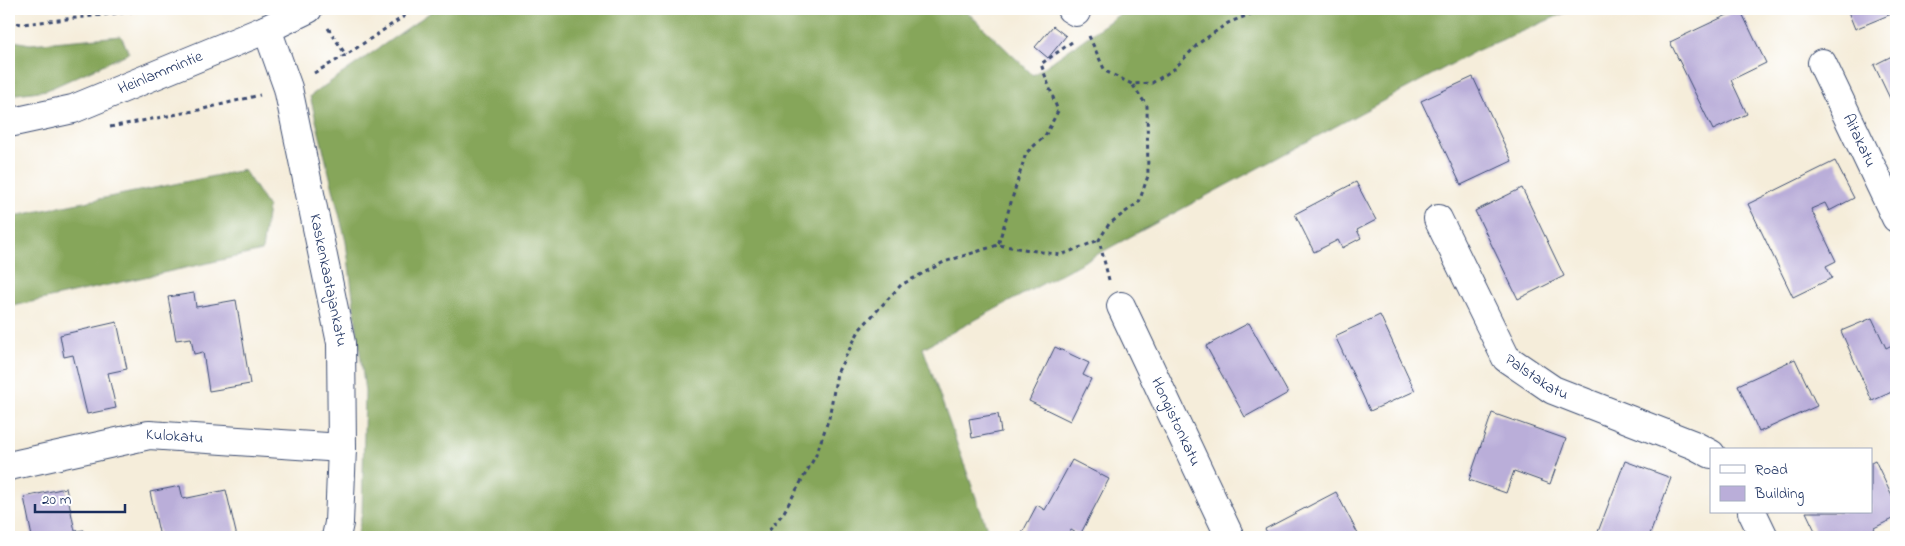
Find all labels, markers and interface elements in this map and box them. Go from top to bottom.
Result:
street label: Heinlammintie [114,44,207,101]
street label: Aitakatu [1836,110,1882,171]
street label: Kaskenkaatajankatu [302,212,353,349]
street label: Palstakatu [1499,348,1572,407]
street label: Hongistonkatu [1144,373,1207,470]
street label: Kulokatu [145,423,204,451]
legend [1710,448,1872,514]
text: Road [1755,459,1788,481]
scale bar [35,481,125,513]
text: Building [1754,483,1804,506]
text: 20 m [42,489,72,511]

